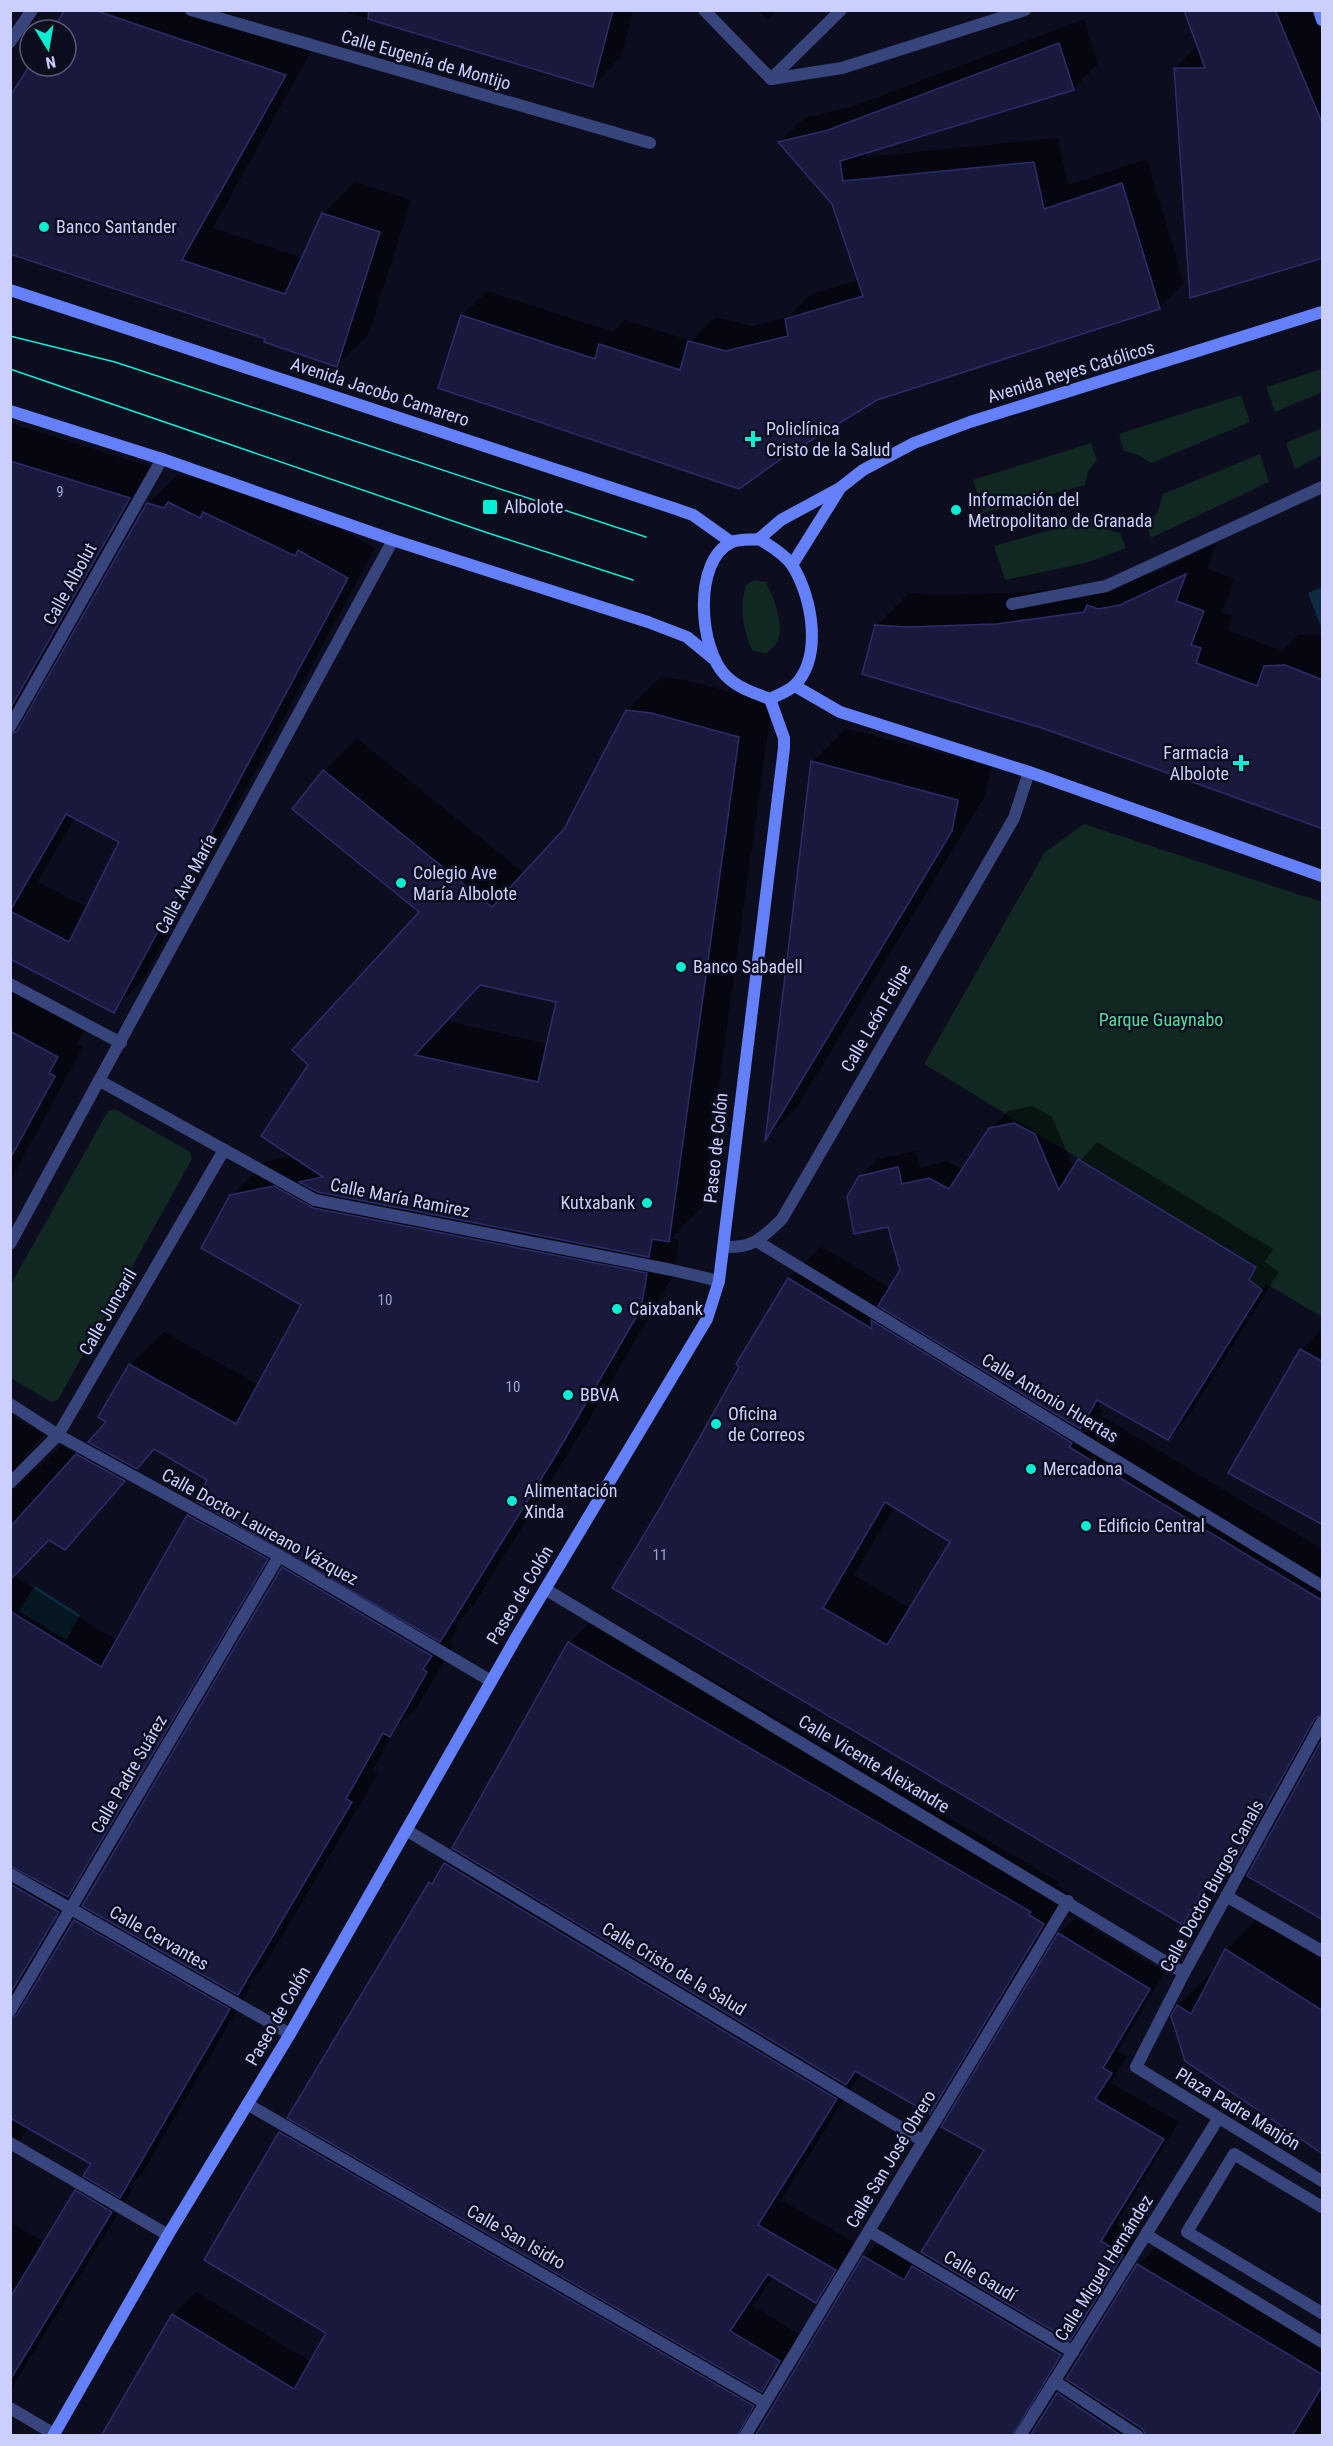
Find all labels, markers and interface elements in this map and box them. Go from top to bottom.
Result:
north arrow [18,18,78,78]
street label: Calle Eugenía de Montijo [339,25,513,94]
text: N [44,52,57,72]
place label: Banco Santander [56,216,177,237]
marker: Banco Santander [37,220,51,234]
street label: Avenida Reyes Católicos [985,336,1157,407]
street label: Avenida Jacobo Camarero [288,353,472,430]
place label: Policlínica Cristo de la Salud [766,418,890,460]
marker: Policlínica Cristo de la Salud [744,430,762,448]
house number: 9 [56,483,64,501]
place label: Información del Metropolitano de Granada [968,489,1153,531]
place label: Albolote [504,496,563,517]
marker: Albolote [481,498,499,516]
marker: Información del Metropolitano de Granada [949,503,963,517]
street label: Calle Albolut [39,539,101,628]
place label: Farmacia Albolote [1163,742,1229,784]
marker: Farmacia Albolote [1234,756,1248,770]
street label: Calle Ave María [150,830,221,937]
place label: Colegio Ave María Albolote [413,862,517,904]
marker: Colegio Ave María Albolote [394,876,408,890]
place label: Banco Sabadell [693,956,803,977]
marker: Banco Sabadell [674,960,688,974]
street label: Calle León Felipe [836,960,915,1075]
park label: Parque Guaynabo [1099,1009,1223,1030]
street label: Paseo de Colón [699,1092,732,1204]
street label: Calle María Ramirez [328,1174,472,1221]
place label: Kutxabank [561,1192,635,1213]
marker: Kutxabank [640,1196,654,1210]
street label: Calle Juncaril [74,1265,141,1359]
house number: 10 [378,1291,392,1309]
place label: Caixabank [629,1298,703,1319]
marker: Caixabank [610,1302,624,1316]
street label: Calle Antonio Huertas [978,1349,1122,1447]
house number: 10 [506,1378,520,1396]
place label: BBVA [580,1384,620,1405]
marker: BBVA [561,1388,575,1402]
place label: Oficina de Correos [728,1403,805,1445]
marker: Oficina de Correos [709,1417,723,1431]
place label: Mercadona [1043,1458,1123,1479]
marker: Mercadona [1024,1462,1038,1476]
street label: Calle Doctor Laureano Vázquez [158,1464,362,1589]
place label: Alimentación Xinda [524,1480,618,1522]
marker: Alimentación Xinda [505,1494,519,1508]
place label: Edificio Central [1098,1515,1205,1536]
marker: Edificio Central [1079,1519,1093,1533]
street label: Paseo de Colón [482,1542,557,1648]
house number: 11 [653,1546,667,1564]
street label: Calle Vicente Aleixandre [795,1710,953,1817]
street label: Calle Padre Suárez [86,1711,171,1837]
street label: Calle Doctor Burgos Canals [1155,1796,1268,1976]
street label: Calle Cervantes [106,1901,212,1974]
street label: Calle Cristo de la Salud [599,1917,750,2020]
street label: Paseo de Colón [241,1962,314,2069]
street label: Plaza Padre Manjón [1172,2063,1304,2154]
street label: Calle San José Obrero [841,2086,940,2231]
street label: Calle Miguel Hernández [1050,2191,1157,2345]
street label: Calle San Isidro [463,2200,569,2273]
street label: Calle Gaudí [940,2246,1021,2306]

